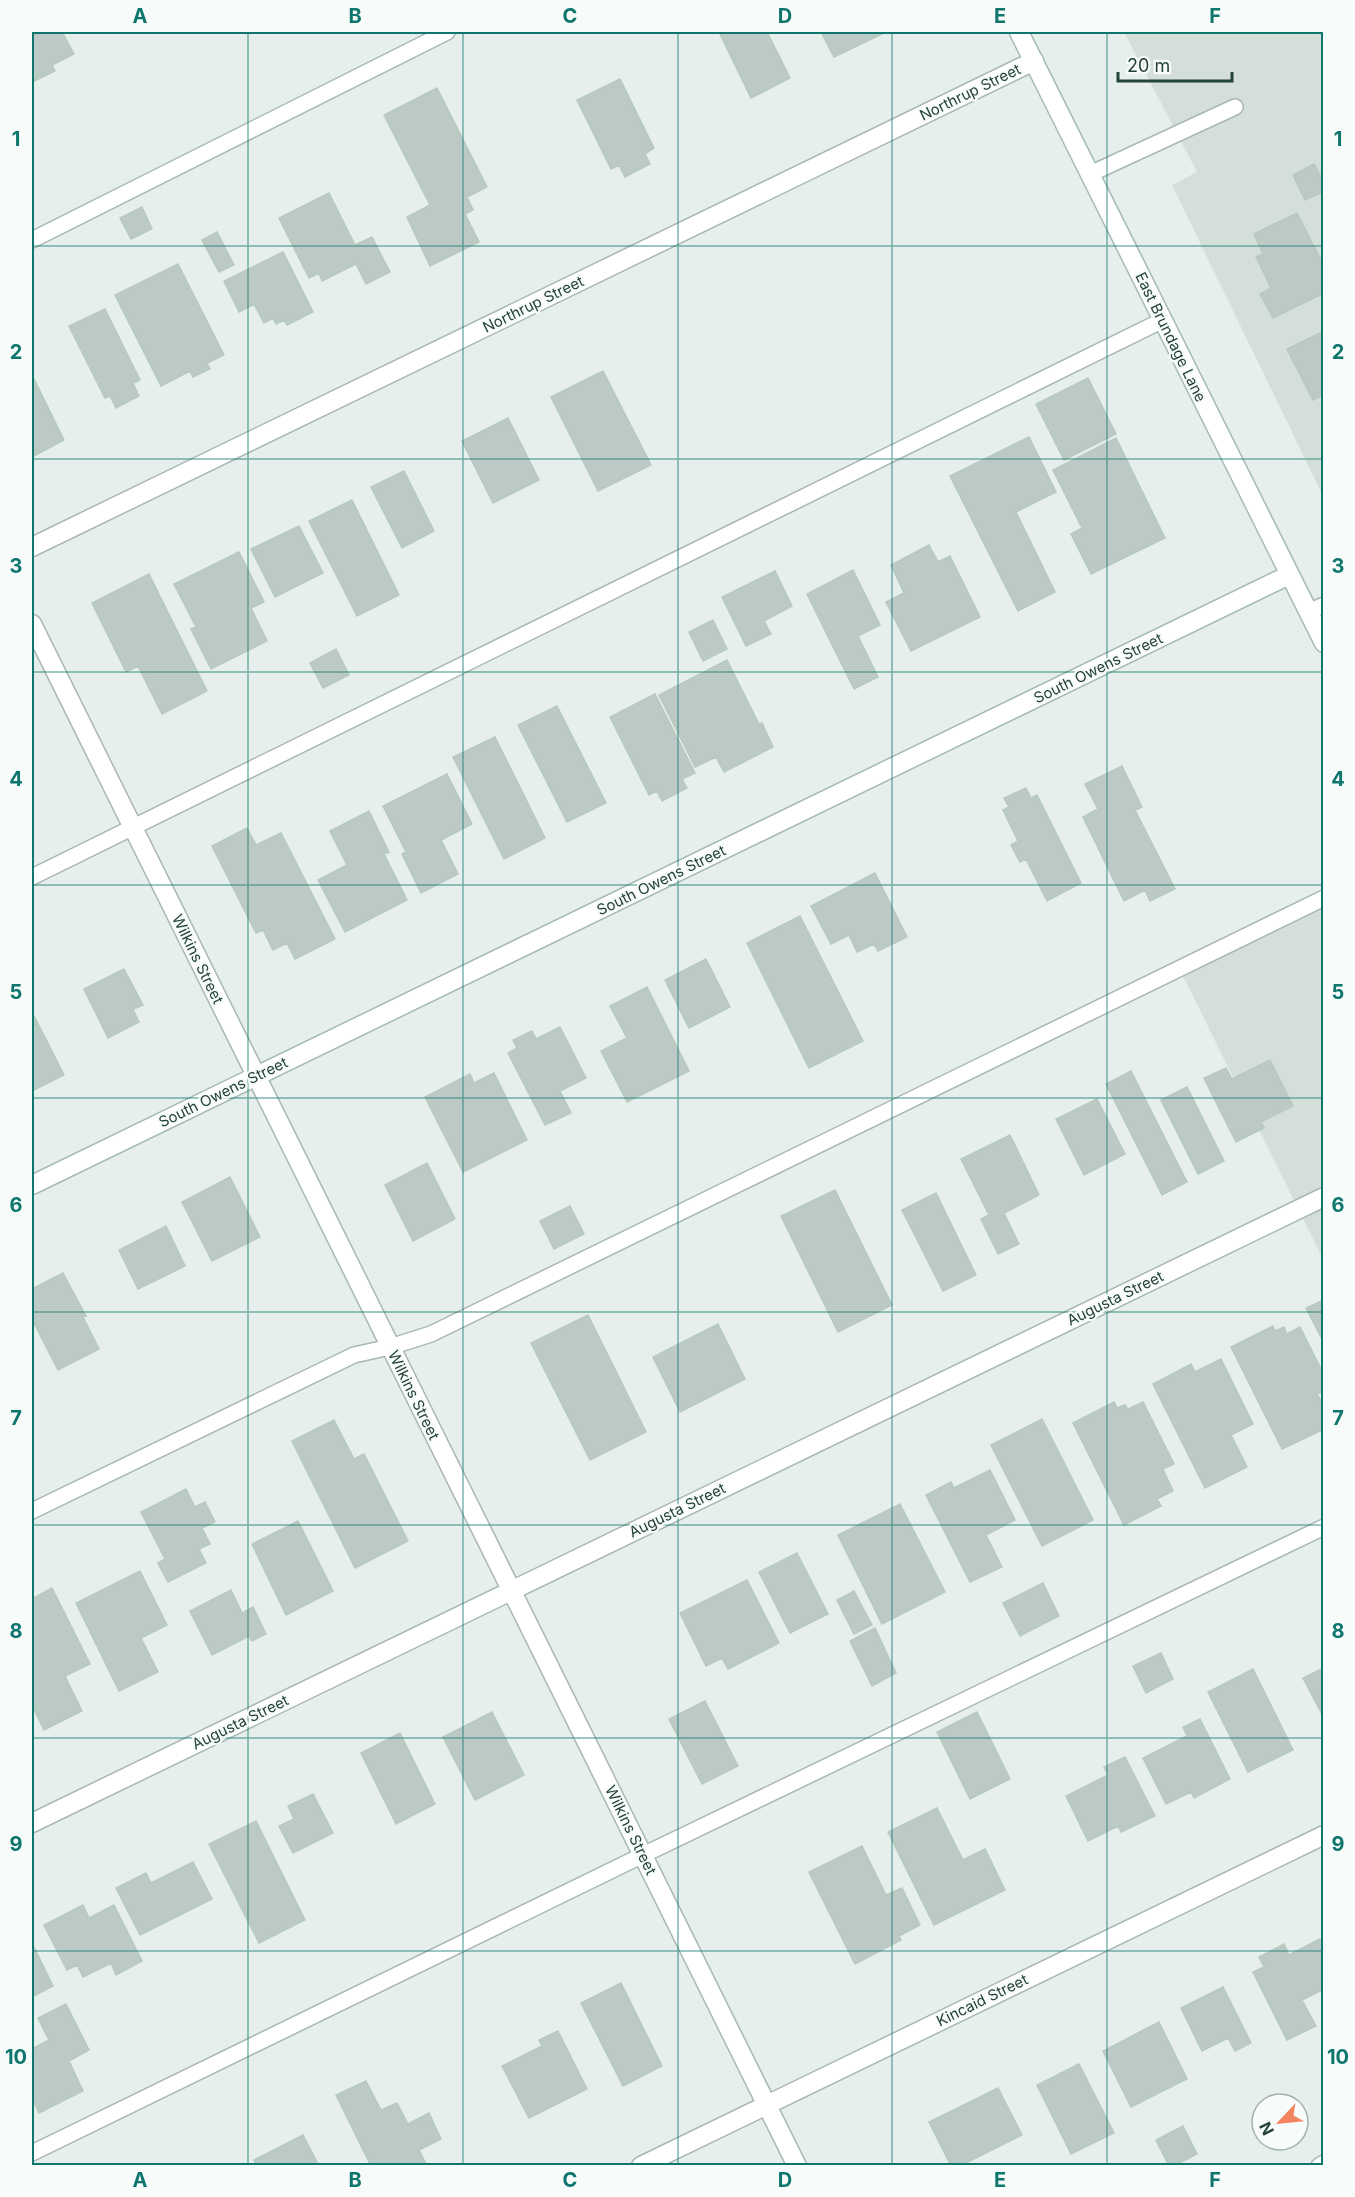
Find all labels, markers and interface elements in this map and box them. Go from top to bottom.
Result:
text: A [133,4,148,28]
text: B [348,4,362,28]
text: C [563,4,577,28]
text: D [778,4,792,28]
text: E [994,4,1006,28]
text: F [1209,4,1221,28]
scale bar [1118,45,1232,83]
text: 20 m [1127,55,1170,76]
street label: Northrup Street [916,59,1024,125]
text: 1 [12,127,20,151]
text: 1 [1334,127,1342,151]
street label: East Brundage Lane [1131,269,1211,405]
street label: Northrup Street [479,271,587,337]
text: 2 [10,340,22,364]
text: 2 [1332,340,1344,364]
text: 3 [10,554,22,578]
text: 3 [1332,554,1344,578]
street label: South Owens Street [1030,629,1166,707]
text: 4 [9,767,23,791]
text: 4 [1331,767,1345,791]
street label: South Owens Street [593,841,729,919]
street label: Wilkins Street [168,911,228,1007]
text: 5 [10,980,22,1004]
text: 5 [1332,980,1344,1004]
street label: South Owens Street [155,1053,291,1131]
text: 6 [10,1193,23,1217]
text: 6 [1332,1193,1345,1217]
street label: Augusta Street [1064,1266,1167,1330]
street label: Wilkins Street [384,1347,444,1443]
text: 7 [10,1406,22,1430]
text: 7 [1332,1406,1344,1430]
street label: Augusta Street [626,1478,729,1542]
text: 8 [9,1619,23,1643]
text: 8 [1331,1619,1345,1643]
street label: Augusta Street [189,1690,292,1754]
street label: Wilkins Street [601,1782,661,1878]
text: 9 [10,1832,23,1856]
text: 9 [1332,1832,1345,1856]
street label: Kincaid Street [933,1970,1031,2030]
text: 10 [5,2045,27,2069]
text: 10 [1327,2045,1349,2069]
north arrow [1250,2092,1310,2152]
text: N [1255,2119,1278,2138]
text: A [133,2168,148,2192]
text: B [348,2168,362,2192]
text: C [563,2168,577,2192]
text: D [778,2168,792,2192]
text: E [994,2168,1006,2192]
text: F [1209,2168,1221,2192]

